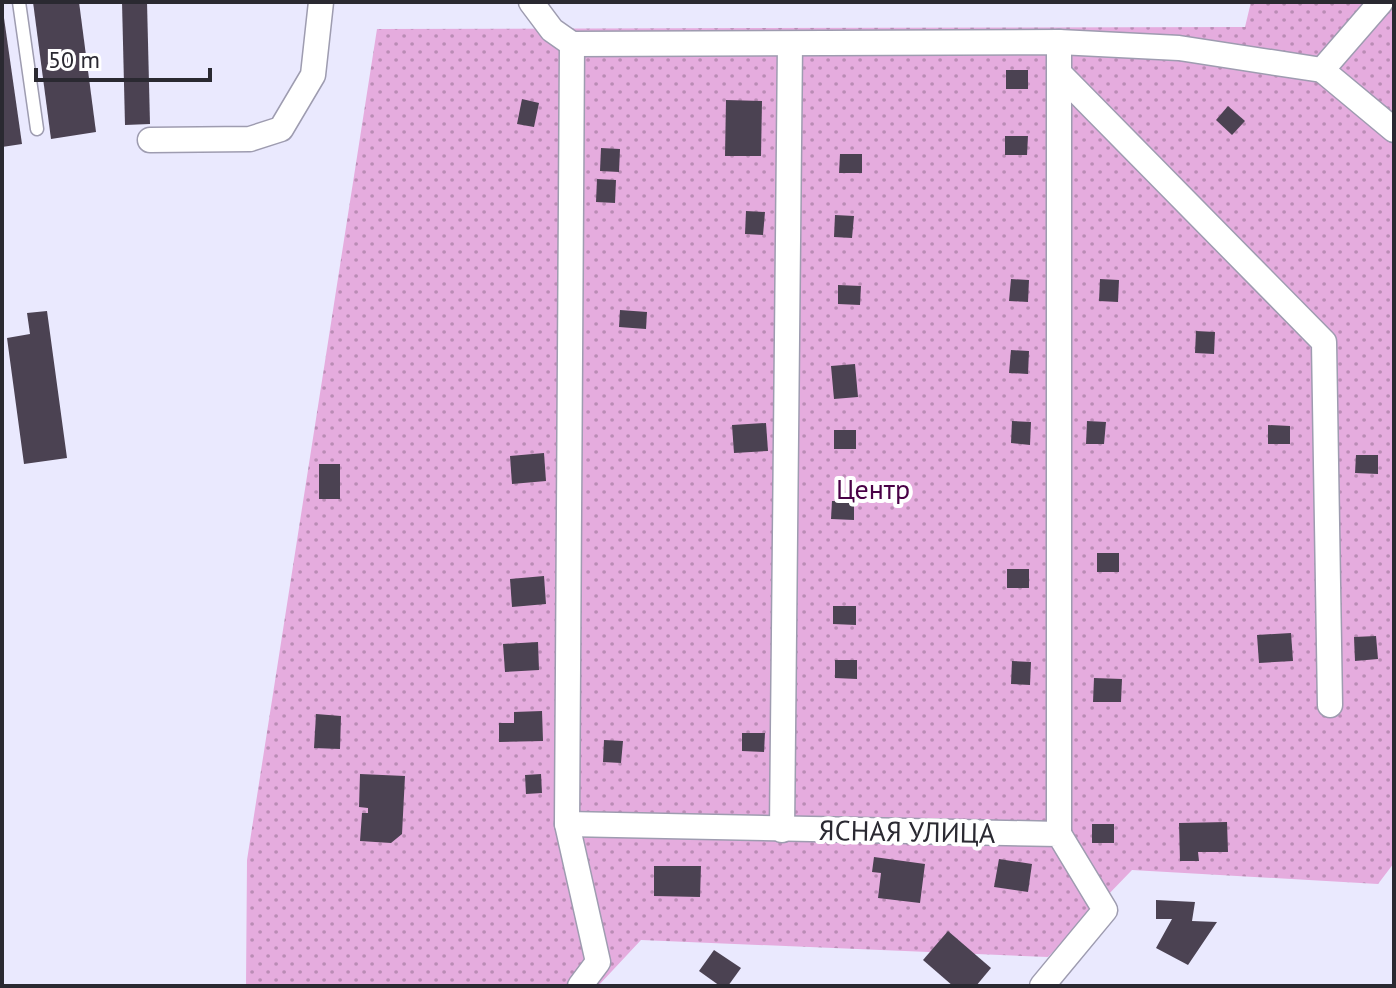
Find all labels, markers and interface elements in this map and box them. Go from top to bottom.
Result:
scale bar [36,32,210,82]
text: 50 m [48,44,100,75]
park label: Центр [836,470,910,507]
street label: ЯСНАЯ УЛИЦА [818,811,996,851]

